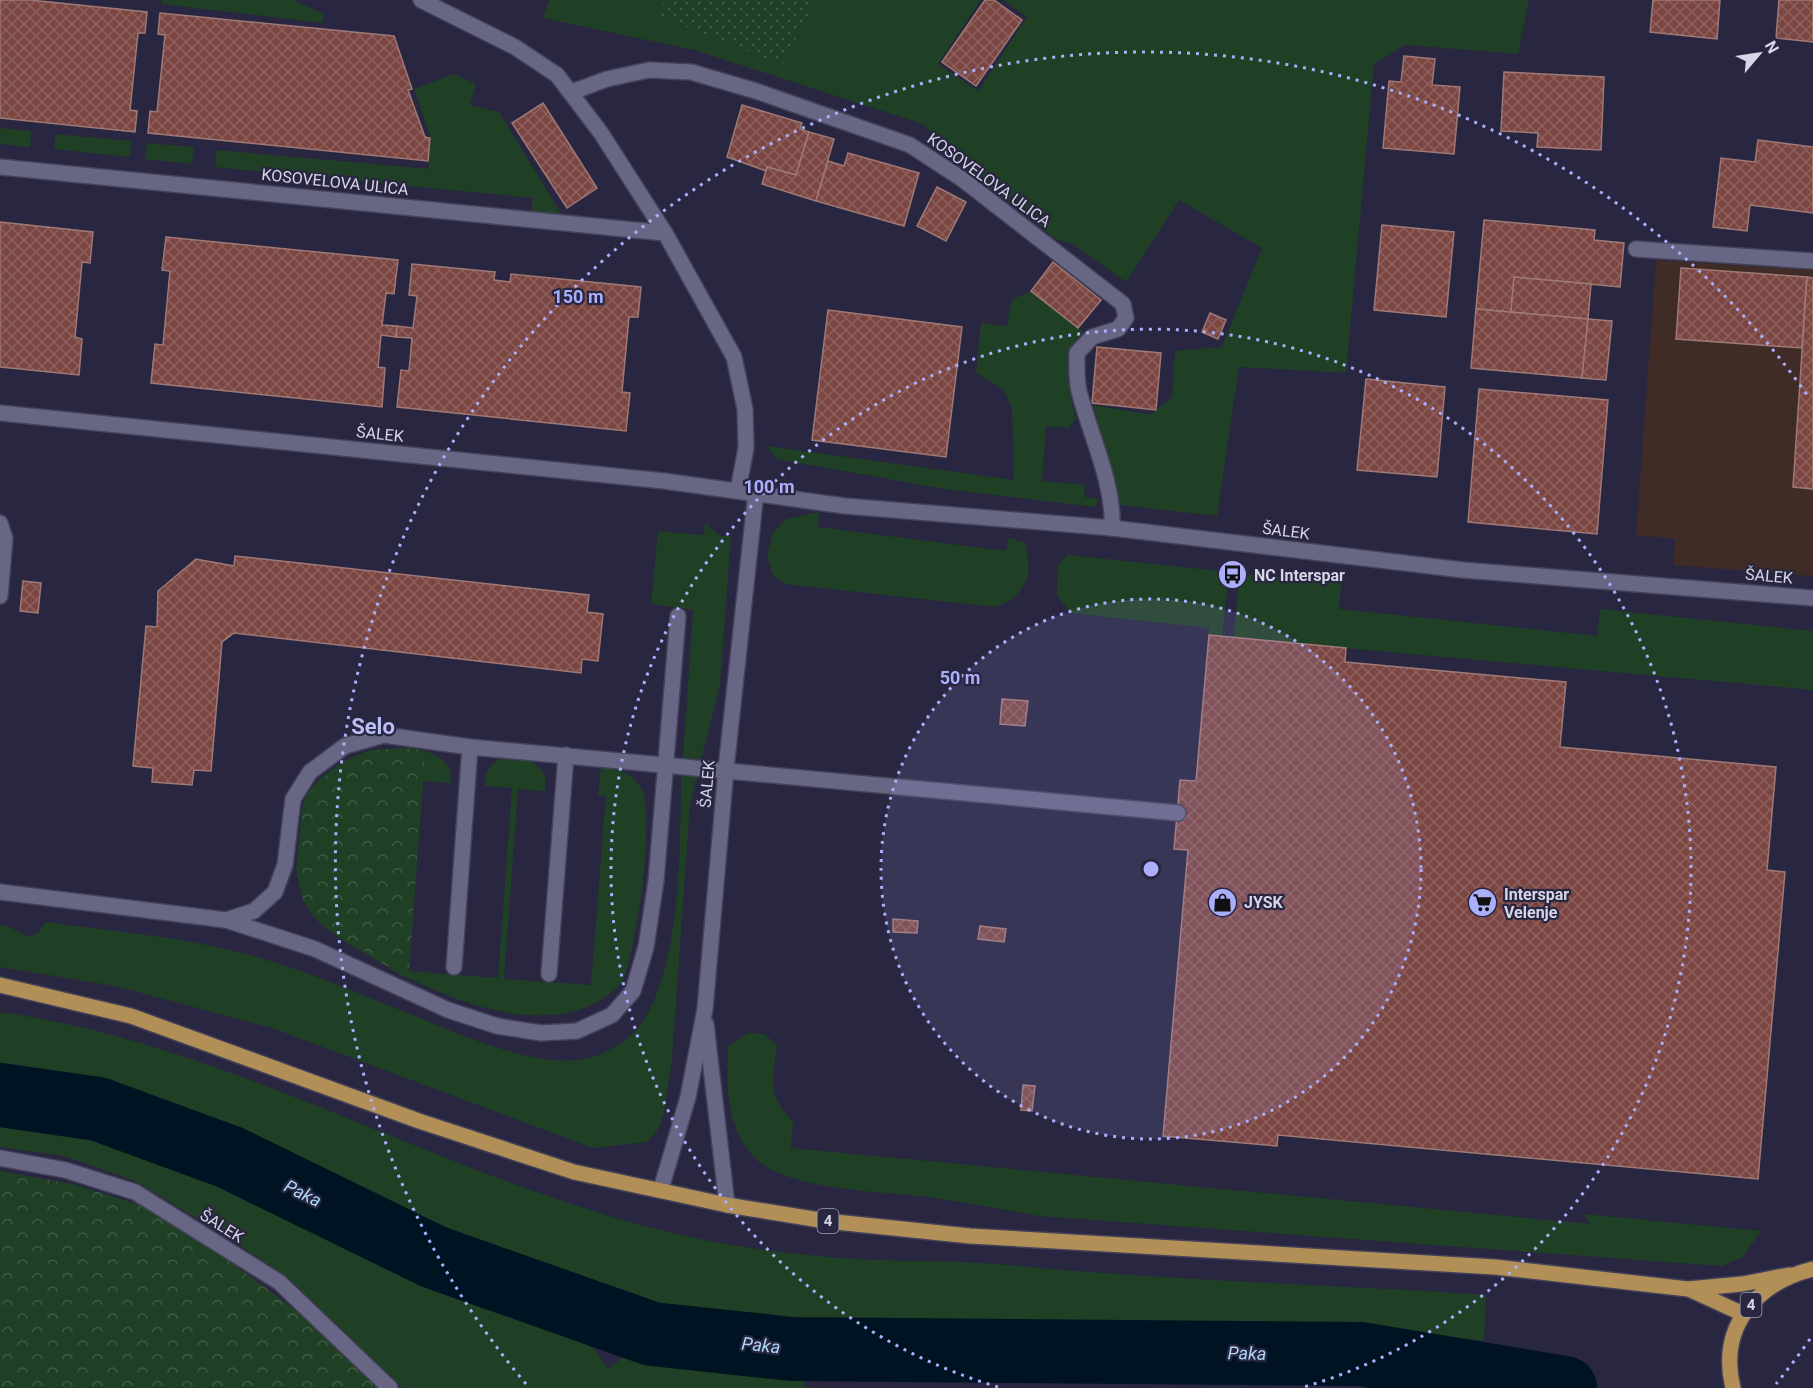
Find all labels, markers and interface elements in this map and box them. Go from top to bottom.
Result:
north arrow [1729,24,1789,84]
text: N [1761,37,1783,57]
street label: KOSOVELOVA ULICA [924,129,1055,231]
street label: KOSOVELOVA ULICA [261,165,410,199]
text: 150 m [552,286,604,307]
street label: ŠALEK [355,421,406,446]
text: 100 m [743,476,795,497]
street label: ŠALEK [1261,518,1312,543]
bus stop icon: NC Interspar [1217,559,1249,591]
street label: ŠALEK [1744,563,1795,588]
place label: NC Interspar [1254,566,1345,585]
text: 50 m [940,667,980,688]
district label: Selo [351,714,395,739]
street label: ŠALEK [694,758,719,809]
centre of rings [1141,859,1161,879]
place label: Interspar Velenje [1504,885,1569,922]
shop icon: JYSK [1207,886,1239,918]
supermarket icon: Interspar Velenje [1467,887,1499,919]
place label: JYSK [1244,893,1284,912]
water label: Paka [281,1175,325,1211]
street label: ŠALEK [197,1204,249,1247]
road number: 4 [818,1209,838,1233]
road number: 4 [1740,1293,1762,1317]
water label: Paka [741,1333,781,1357]
water label: Paka [1227,1342,1267,1364]

